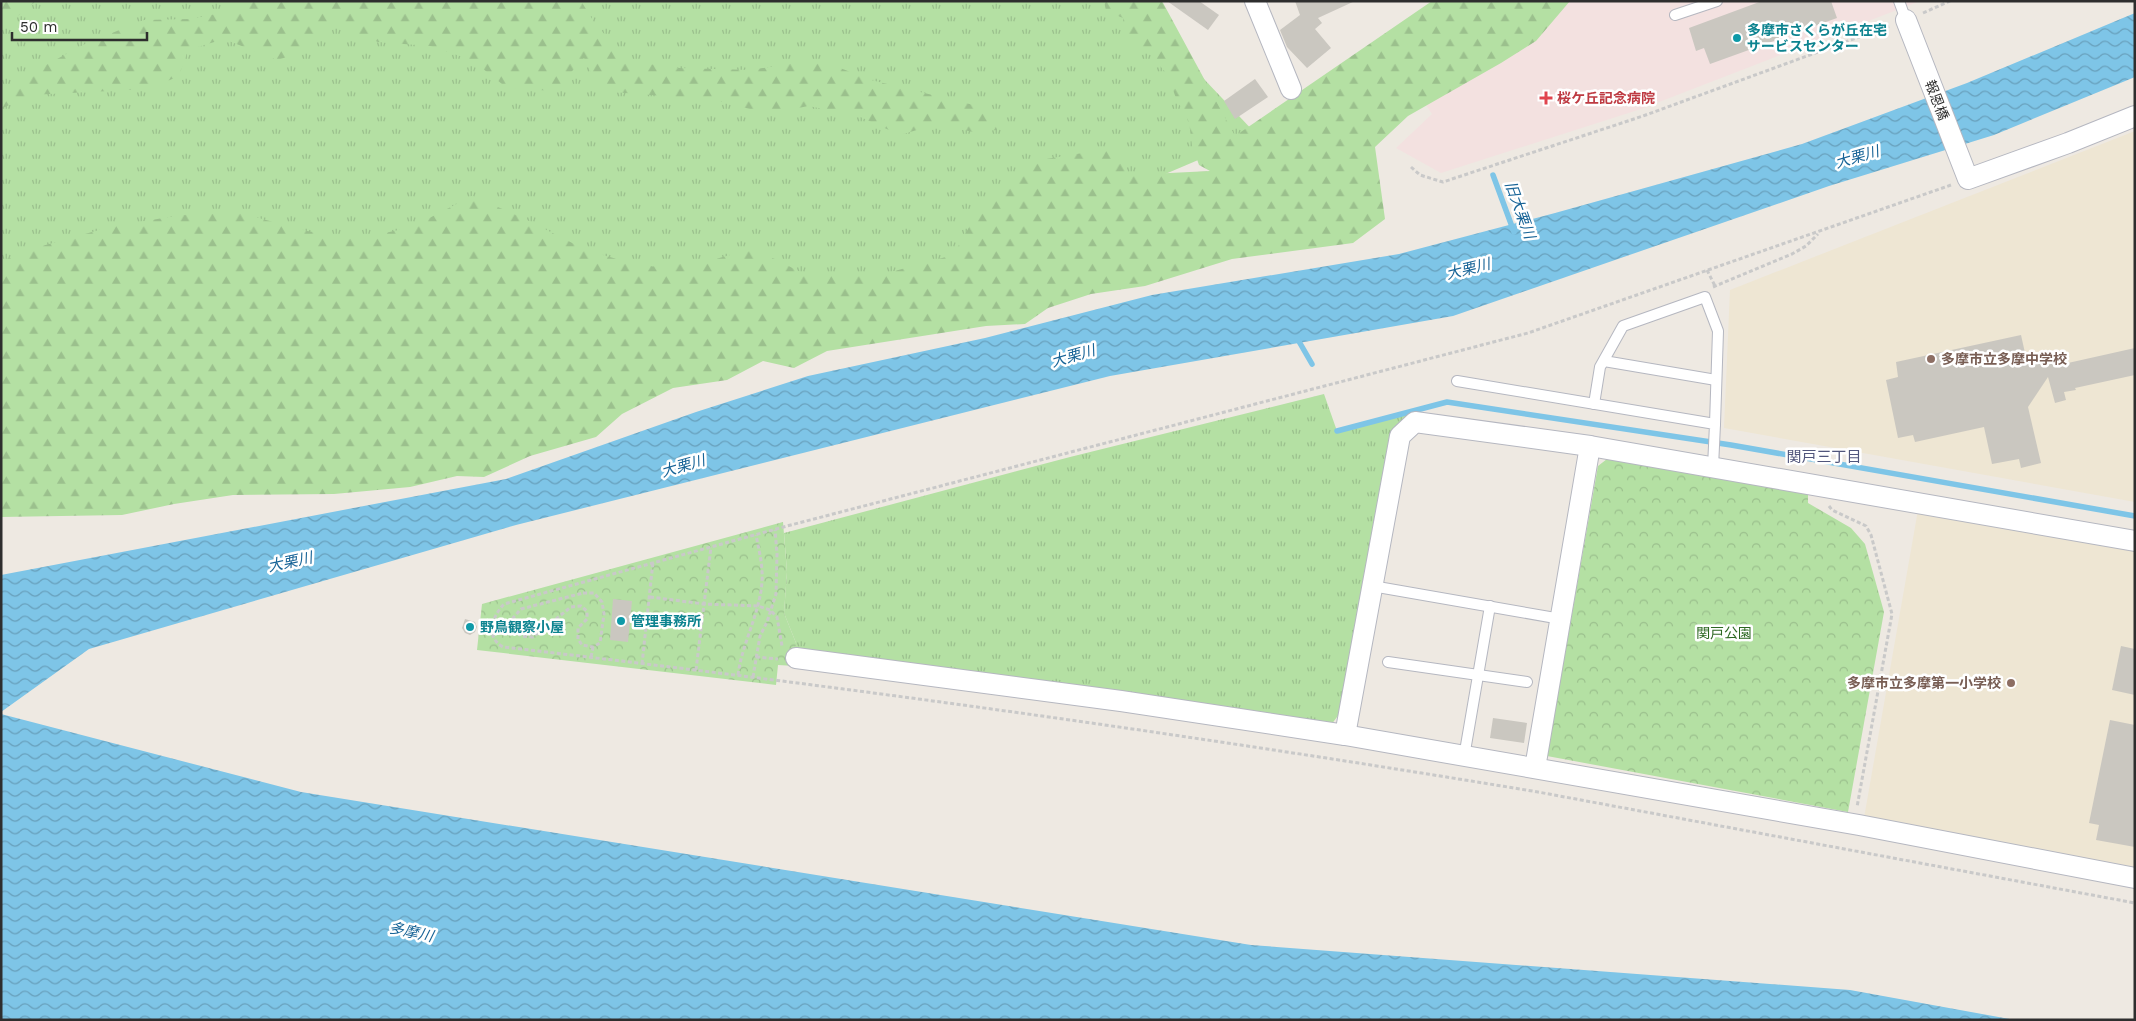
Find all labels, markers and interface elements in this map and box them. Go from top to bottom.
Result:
scale bar [12,10,148,42]
text: 50 m [20,18,57,36]
place label: 多摩市さくらが丘在宅 サービスセンター [1747,22,1887,54]
marker: 多摩市さくらが丘在宅 サービスセンター [1731,32,1743,44]
street label: 報恩橋 [1922,78,1952,122]
place label: 桜ケ丘記念病院 [1557,90,1655,106]
marker: 桜ケ丘記念病院 [1539,91,1553,105]
water label: 大栗川 [1833,142,1883,172]
water label: 旧大栗川 [1501,179,1539,243]
water label: 大栗川 [1444,254,1494,283]
water label: 大栗川 [1049,341,1099,371]
place label: 多摩市立多摩中学校 [1941,351,2067,367]
marker: 多摩市立多摩中学校 [1925,353,1937,365]
district label: 関戸三丁目 [1786,448,1862,466]
water label: 大栗川 [659,451,709,481]
water label: 大栗川 [266,548,316,575]
place label: 管理事務所 [631,613,701,629]
marker: 管理事務所 [615,615,627,627]
place label: 野鳥観察小屋 [480,619,564,635]
marker: 野鳥観察小屋 [464,621,476,633]
park label: 関戸公園 [1696,625,1752,641]
place label: 多摩市立多摩第一小学校 [1847,675,2001,691]
marker: 多摩市立多摩第一小学校 [2005,677,2017,689]
water label: 多摩川 [387,919,437,946]

